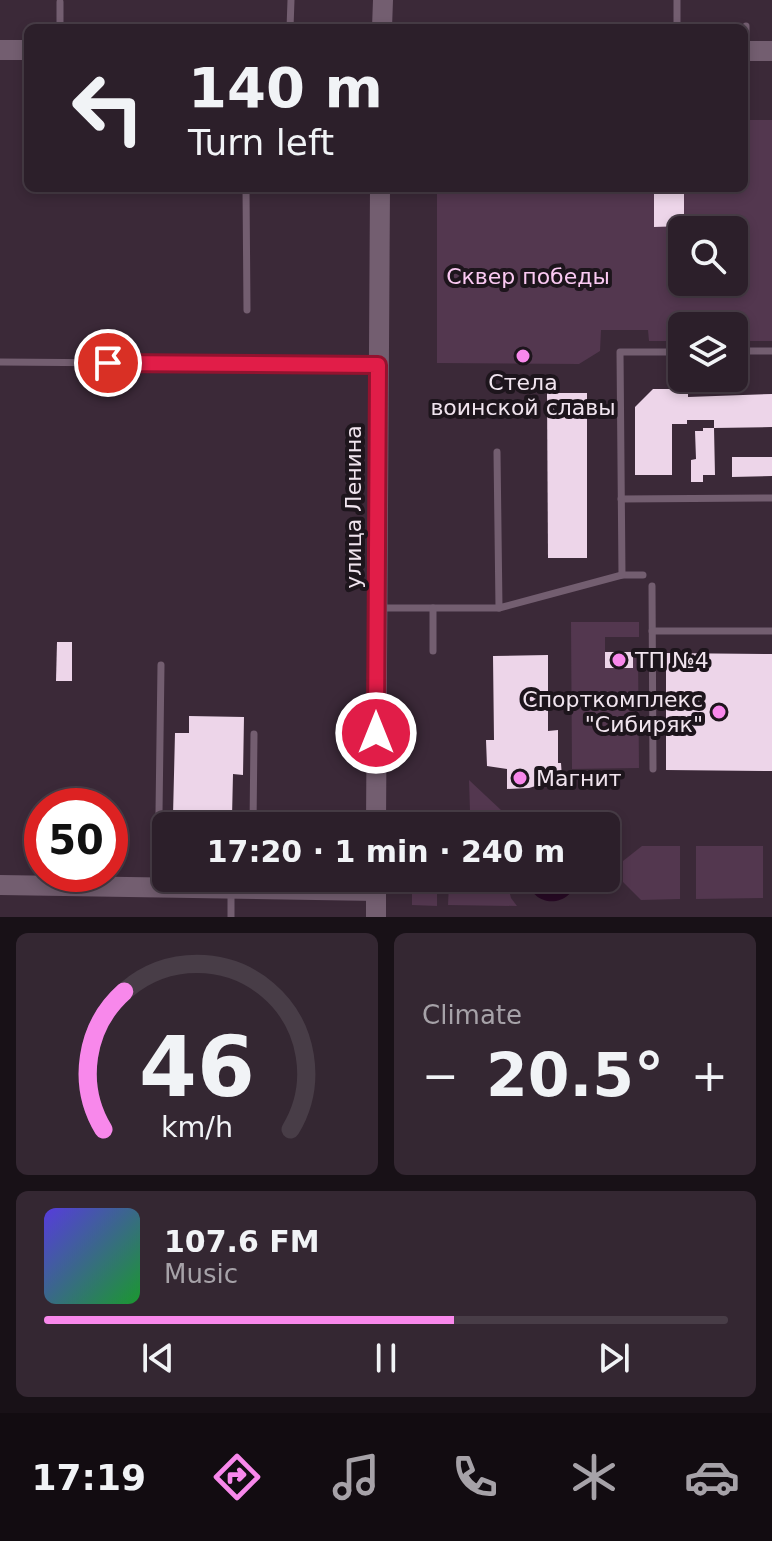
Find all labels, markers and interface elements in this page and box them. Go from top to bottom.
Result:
text: 140 m [188,55,383,120]
icon: left [56,56,160,160]
text: Turn left [188,122,334,163]
map controls [668,216,748,392]
button: search [668,216,748,296]
park label: Сквер победы [446,264,610,289]
button: layers [668,312,748,392]
pin [74,329,142,397]
icon: arrive [86,341,130,385]
marker: Стела воинской славы [514,347,532,365]
place label: Стела воинской славы [430,370,616,420]
street label: улица Ленина [341,425,366,589]
place label: ТП №4 [634,648,709,673]
marker: ТП №4 [610,651,628,669]
place label: Спорткомплекс "Сибиряк" [522,687,703,737]
position arrow [334,691,418,775]
marker: Спорткомплекс "Сибиряк" [710,703,728,721]
place label: Магнит [536,766,622,791]
marker: Магнит [511,769,529,787]
speed limit sign: 50 [24,788,128,892]
text: 17:20 · 1 min · 240 m [207,834,565,869]
text: Climate [422,1000,522,1030]
text: 46 [139,1019,255,1116]
text: 20.5° [486,1040,664,1110]
text: − [422,1050,459,1101]
text: + [691,1050,728,1101]
text: km/h [161,1110,233,1144]
text: 107.6 FM [164,1224,320,1259]
text: Music [164,1259,238,1289]
icon: previous [136,1336,180,1380]
icon: pause [364,1336,408,1380]
icon: next [592,1336,636,1380]
icon: directions [209,1449,265,1505]
icon: music [328,1449,384,1505]
icon: phone [447,1449,503,1505]
icon: climate [566,1449,622,1505]
icon: car [684,1449,740,1505]
text: 17:19 [31,1457,146,1498]

